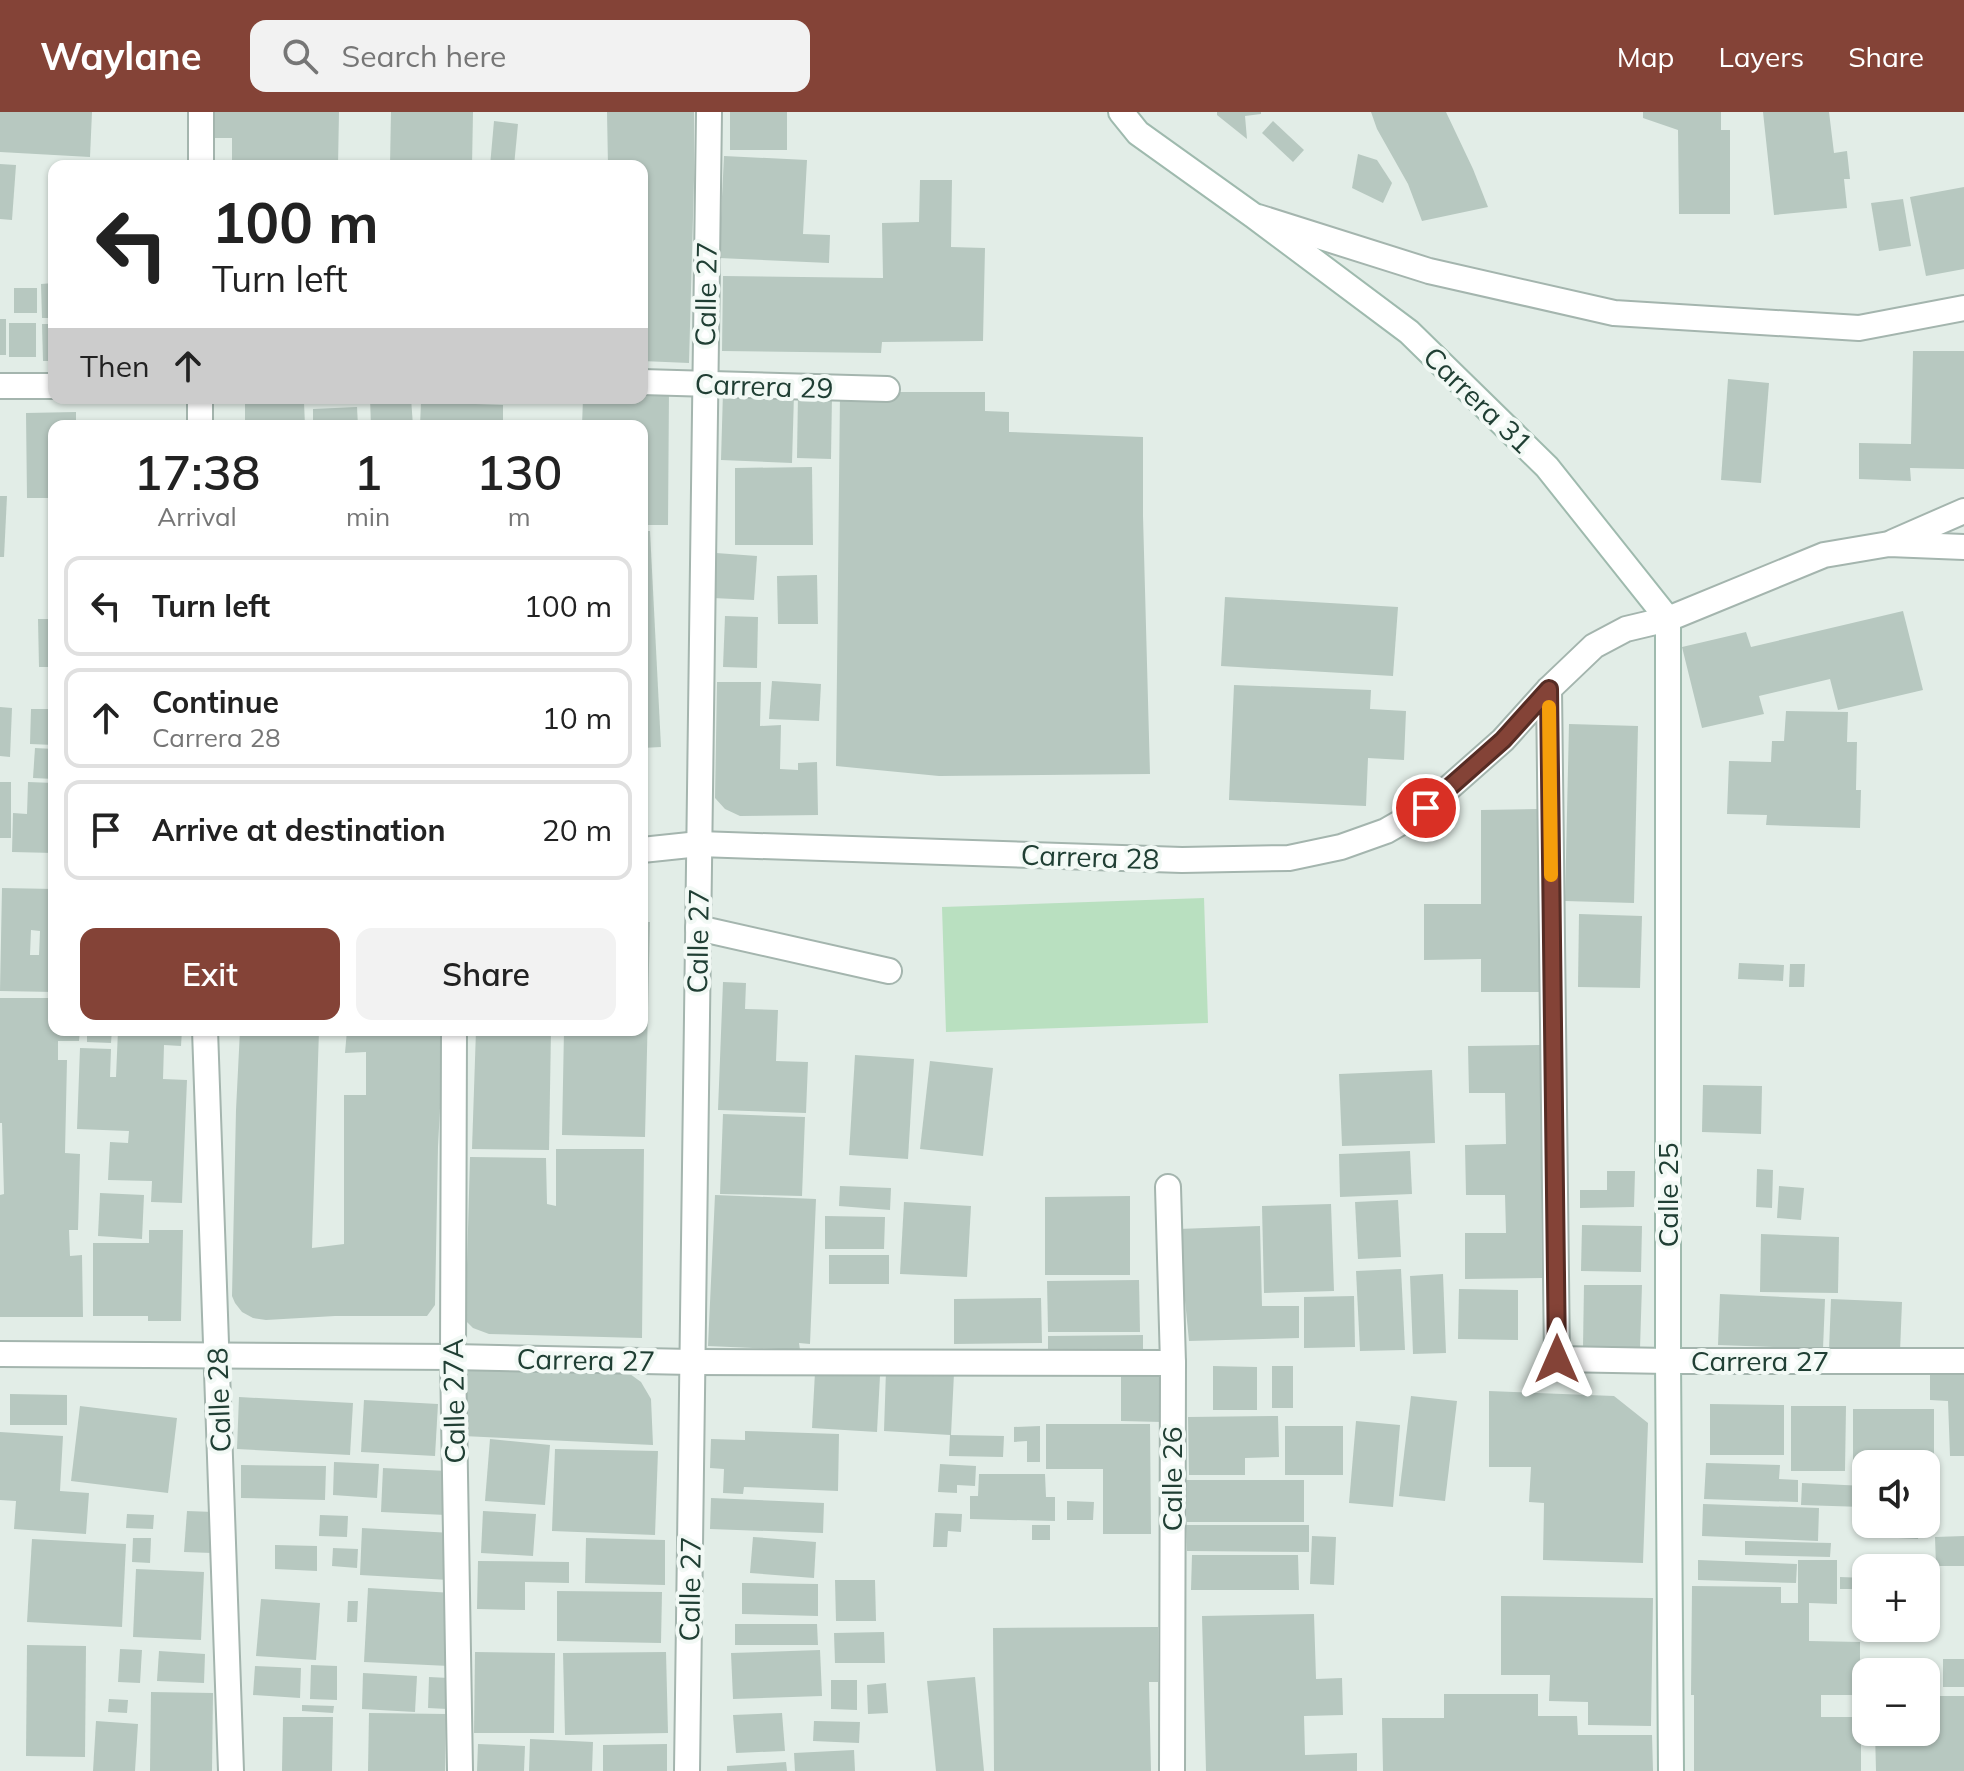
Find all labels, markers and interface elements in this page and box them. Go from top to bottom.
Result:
search box [250,20,810,92]
text: Waylane [40,32,202,80]
icon: search [278,34,322,78]
text: Search here [342,37,506,75]
text: Map [1617,39,1674,74]
text: Layers [1718,39,1804,74]
text: Share [1848,39,1924,74]
text: 100 m [212,187,379,257]
icon: left [80,192,184,296]
street label: Calle 27 [687,241,724,347]
text: Turn left [212,256,348,301]
street label: Carrera 31 [1416,339,1540,460]
icon: ahead [166,344,210,388]
text: Then [80,347,150,385]
street label: Carrera 29 [694,366,834,405]
text: 17:38 [134,442,260,502]
text: 1 [354,442,382,502]
text: 130 [476,442,562,502]
text: Arrival [157,500,237,533]
text: min [346,500,390,533]
text: m [508,500,531,533]
icon: left [84,584,128,628]
text: Turn left [152,587,270,625]
text: 100 m [524,587,612,625]
text: Continue [152,683,279,721]
icon: ahead [84,696,128,740]
text: 10 m [542,699,612,737]
text: Carrera 28 [152,721,281,754]
pin [1392,774,1460,842]
icon: arrive [1404,786,1448,830]
icon: arrive [84,808,128,852]
text: Arrive at destination [152,811,446,849]
text: 20 m [542,811,612,849]
street label: Carrera 28 [1020,837,1160,876]
street label: Calle 27 [679,888,716,994]
button: Exit [80,928,340,1020]
button: Share [356,928,616,1020]
street label: Calle 25 [1650,1143,1685,1247]
position arrow [1515,1317,1599,1401]
street label: Calle 27A [435,1338,472,1464]
street label: Carrera 27 [516,1341,656,1378]
street label: Carrera 27 [1691,1343,1829,1378]
street label: Calle 28 [199,1347,238,1453]
street label: Calle 26 [1154,1427,1189,1531]
map controls [1852,1450,1940,1746]
button: sound [1852,1450,1940,1538]
street label: Calle 27 [671,1536,708,1642]
button: + [1852,1554,1940,1642]
button: − [1852,1658,1940,1746]

